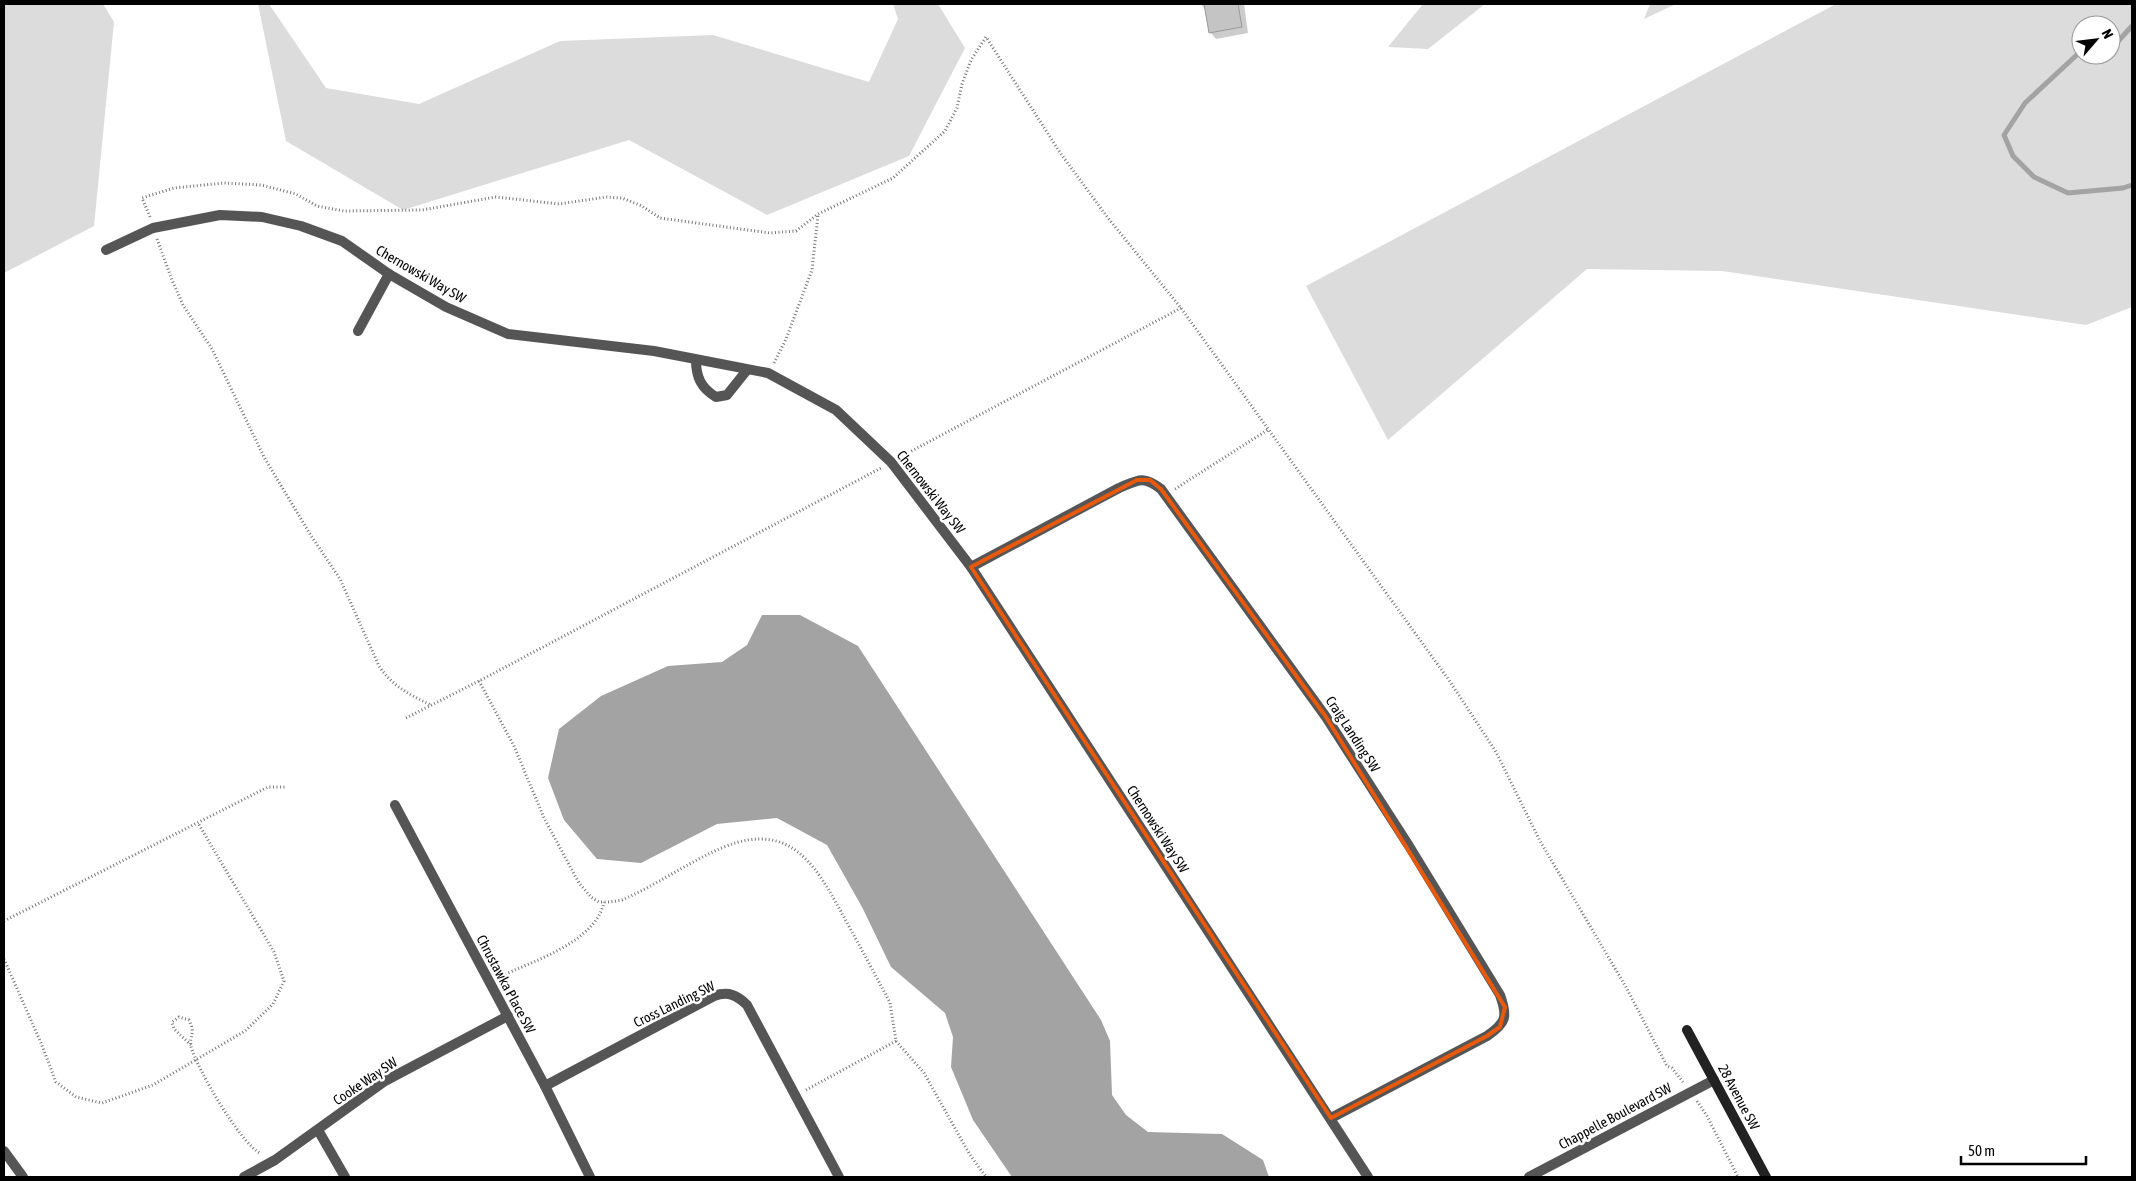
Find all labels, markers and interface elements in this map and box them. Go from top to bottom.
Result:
north arrow [2071,15,2121,65]
text: N [2098,26,2116,41]
street label: Chernowski Way SW [373,242,469,307]
street label: Chernowski Way SW [894,447,969,537]
street label: Craig Landing SW [1323,693,1384,776]
street label: Chernowski Way SW [1124,782,1193,876]
street label: Chrustawka Place SW [473,932,539,1037]
street label: Cross Landing SW [631,977,718,1031]
street label: Cooke Way SW [330,1053,401,1108]
street label: 28 Avenue SW [1715,1062,1763,1133]
street label: Chappelle Boulevard SW [1556,1079,1675,1153]
scale bar [1961,1134,2086,1166]
text: 50 m [1968,1142,1995,1159]

